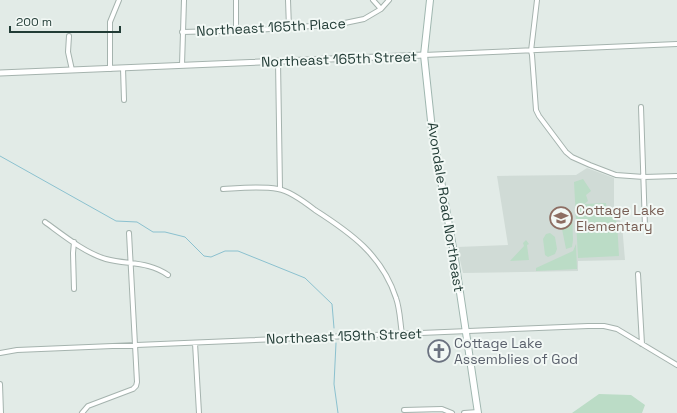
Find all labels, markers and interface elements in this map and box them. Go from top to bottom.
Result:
scale bar [10,8,120,34]
text: 200 m [16,14,52,30]
street label: Northeast 165th Place [196,14,346,40]
street label: Northeast 165th Street [261,47,417,71]
street label: Avondale Road Northeast [424,121,468,293]
place label: Cottage Lake Elementary [576,201,664,235]
school or university icon: Cottage Lake Elementary [548,205,574,231]
street label: Northeast 159th Street [266,324,422,348]
place label: Cottage Lake Assemblies of God [454,334,578,368]
church icon: Cottage Lake Assemblies of God [426,338,452,364]

